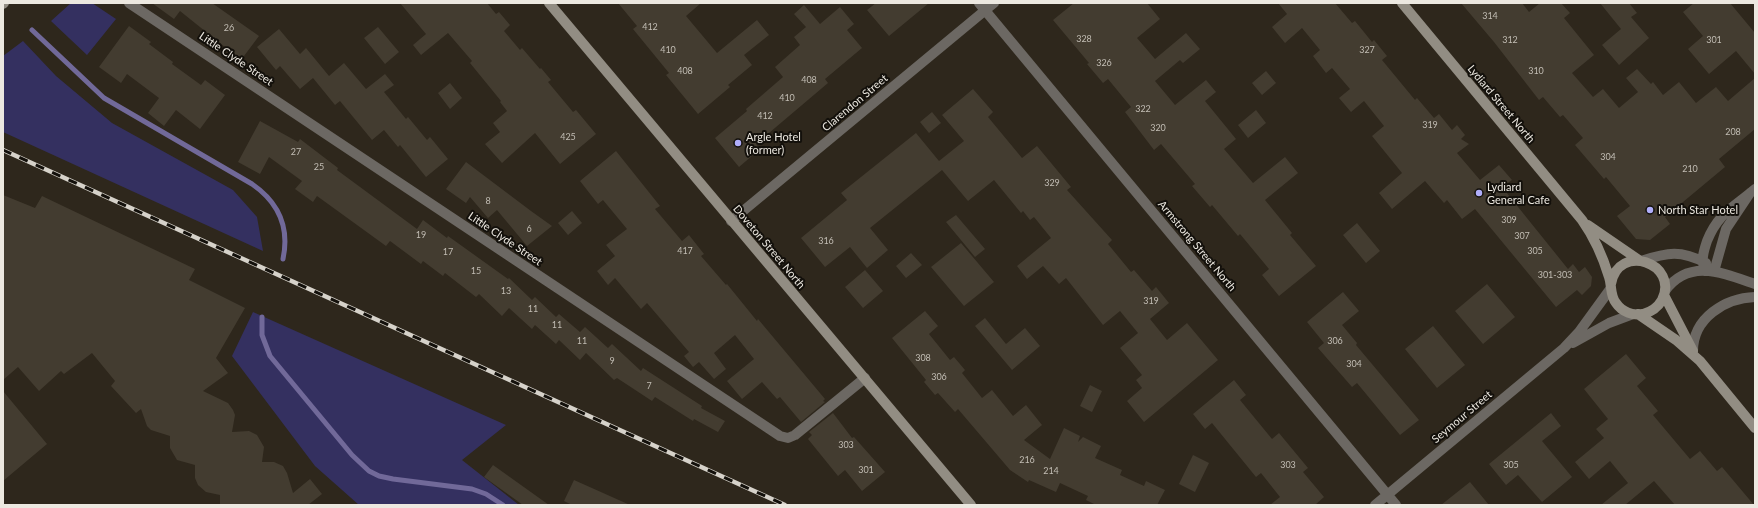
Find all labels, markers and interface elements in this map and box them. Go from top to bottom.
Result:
house number: 314 [1482,11,1498,21]
house number: 412 [642,22,658,32]
house number: 26 [224,23,234,33]
street label: Little Clyde Street [197,29,275,89]
house number: 328 [1076,34,1092,44]
house number: 312 [1502,35,1518,45]
house number: 301 [1706,35,1722,45]
house number: 410 [660,45,676,55]
house number: 327 [1359,45,1375,55]
house number: 326 [1096,58,1112,68]
street label: Lydiard Street North [1465,62,1537,146]
house number: 408 [677,66,693,76]
house number: 310 [1528,66,1544,76]
street label: Clarendon Street [820,72,890,134]
house number: 408 [801,75,817,85]
house number: 410 [779,93,795,103]
house number: 322 [1135,104,1151,114]
house number: 412 [757,111,773,121]
house number: 319 [1422,120,1438,130]
house number: 320 [1150,123,1166,133]
house number: 208 [1725,127,1741,137]
place label: Argle Hotel (former) [746,130,801,156]
house number: 425 [560,132,576,142]
marker: Argle Hotel (former) [733,138,743,148]
house number: 27 [291,147,301,157]
house number: 304 [1600,152,1616,162]
house number: 25 [314,162,324,172]
house number: 210 [1682,164,1698,174]
house number: 329 [1044,178,1060,188]
place label: Lydiard General Cafe [1487,180,1550,206]
marker: Lydiard General Cafe [1474,188,1484,198]
house number: 8 [485,196,491,206]
street label: Armstrong Street North [1155,198,1239,294]
street label: Doveton Street North [730,203,808,291]
place label: North Star Hotel [1658,203,1738,217]
marker: North Star Hotel [1645,205,1655,215]
street label: Little Clyde Street [466,209,544,269]
house number: 309 [1501,215,1517,225]
house number: 6 [526,224,532,234]
house number: 19 [416,230,426,240]
house number: 307 [1514,231,1530,241]
house number: 316 [818,236,834,246]
house number: 417 [677,246,693,256]
house number: 305 [1527,246,1543,256]
house number: 17 [443,247,453,257]
house number: 15 [471,266,481,276]
house number: 301-303 [1538,270,1572,280]
house number: 13 [501,286,511,296]
house number: 319 [1143,296,1159,306]
house number: 11 [528,304,538,314]
house number: 11 [552,320,562,330]
house number: 11 [577,336,587,346]
house number: 306 [1327,336,1343,346]
house number: 308 [915,353,931,363]
house number: 9 [609,356,615,366]
house number: 304 [1346,359,1362,369]
house number: 306 [931,372,947,382]
house number: 7 [646,381,652,391]
street label: Seymour Street [1429,388,1495,446]
house number: 303 [838,440,854,450]
house number: 216 [1019,455,1035,465]
house number: 303 [1280,460,1296,470]
house number: 305 [1503,460,1519,470]
house number: 301 [858,465,874,475]
house number: 214 [1043,466,1059,476]

